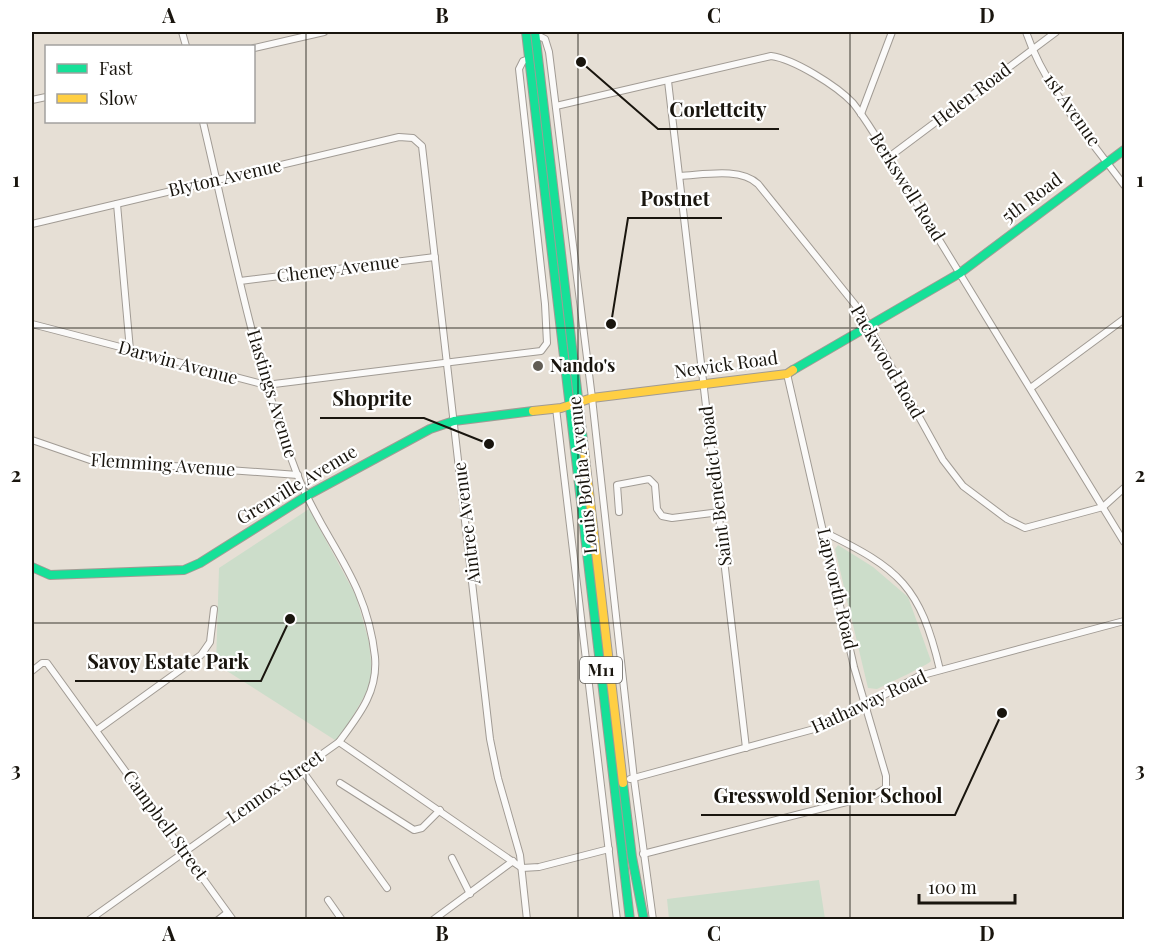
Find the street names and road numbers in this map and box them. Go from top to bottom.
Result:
street label: Helen Road [927,56,1016,132]
street label: 1st Avenue [1039,68,1107,151]
street label: Berkswell Road [865,127,951,246]
street label: Blyton Avenue [166,152,284,202]
street label: 5th Road [996,166,1067,228]
street label: Cheney Avenue [275,249,401,287]
street label: Packwood Road [846,300,930,423]
street label: Hastings Avenue [242,326,304,461]
street label: Darwin Avenue [116,335,241,390]
street label: Newick Road [672,345,780,383]
street label: Louis Botha Avenue [562,395,602,555]
street label: Saint Benedict Road [693,404,737,568]
street label: Grenville Avenue [232,439,361,530]
street label: Flemming Avenue [90,447,236,481]
street label: Aintree Avenue [447,461,486,587]
street label: Lapworth Road [812,526,864,652]
road number: M11 [580,657,622,683]
street label: Hathaway Road [807,664,931,738]
street label: Lennox Street [221,744,328,828]
street label: Campbell Street [118,765,214,885]

